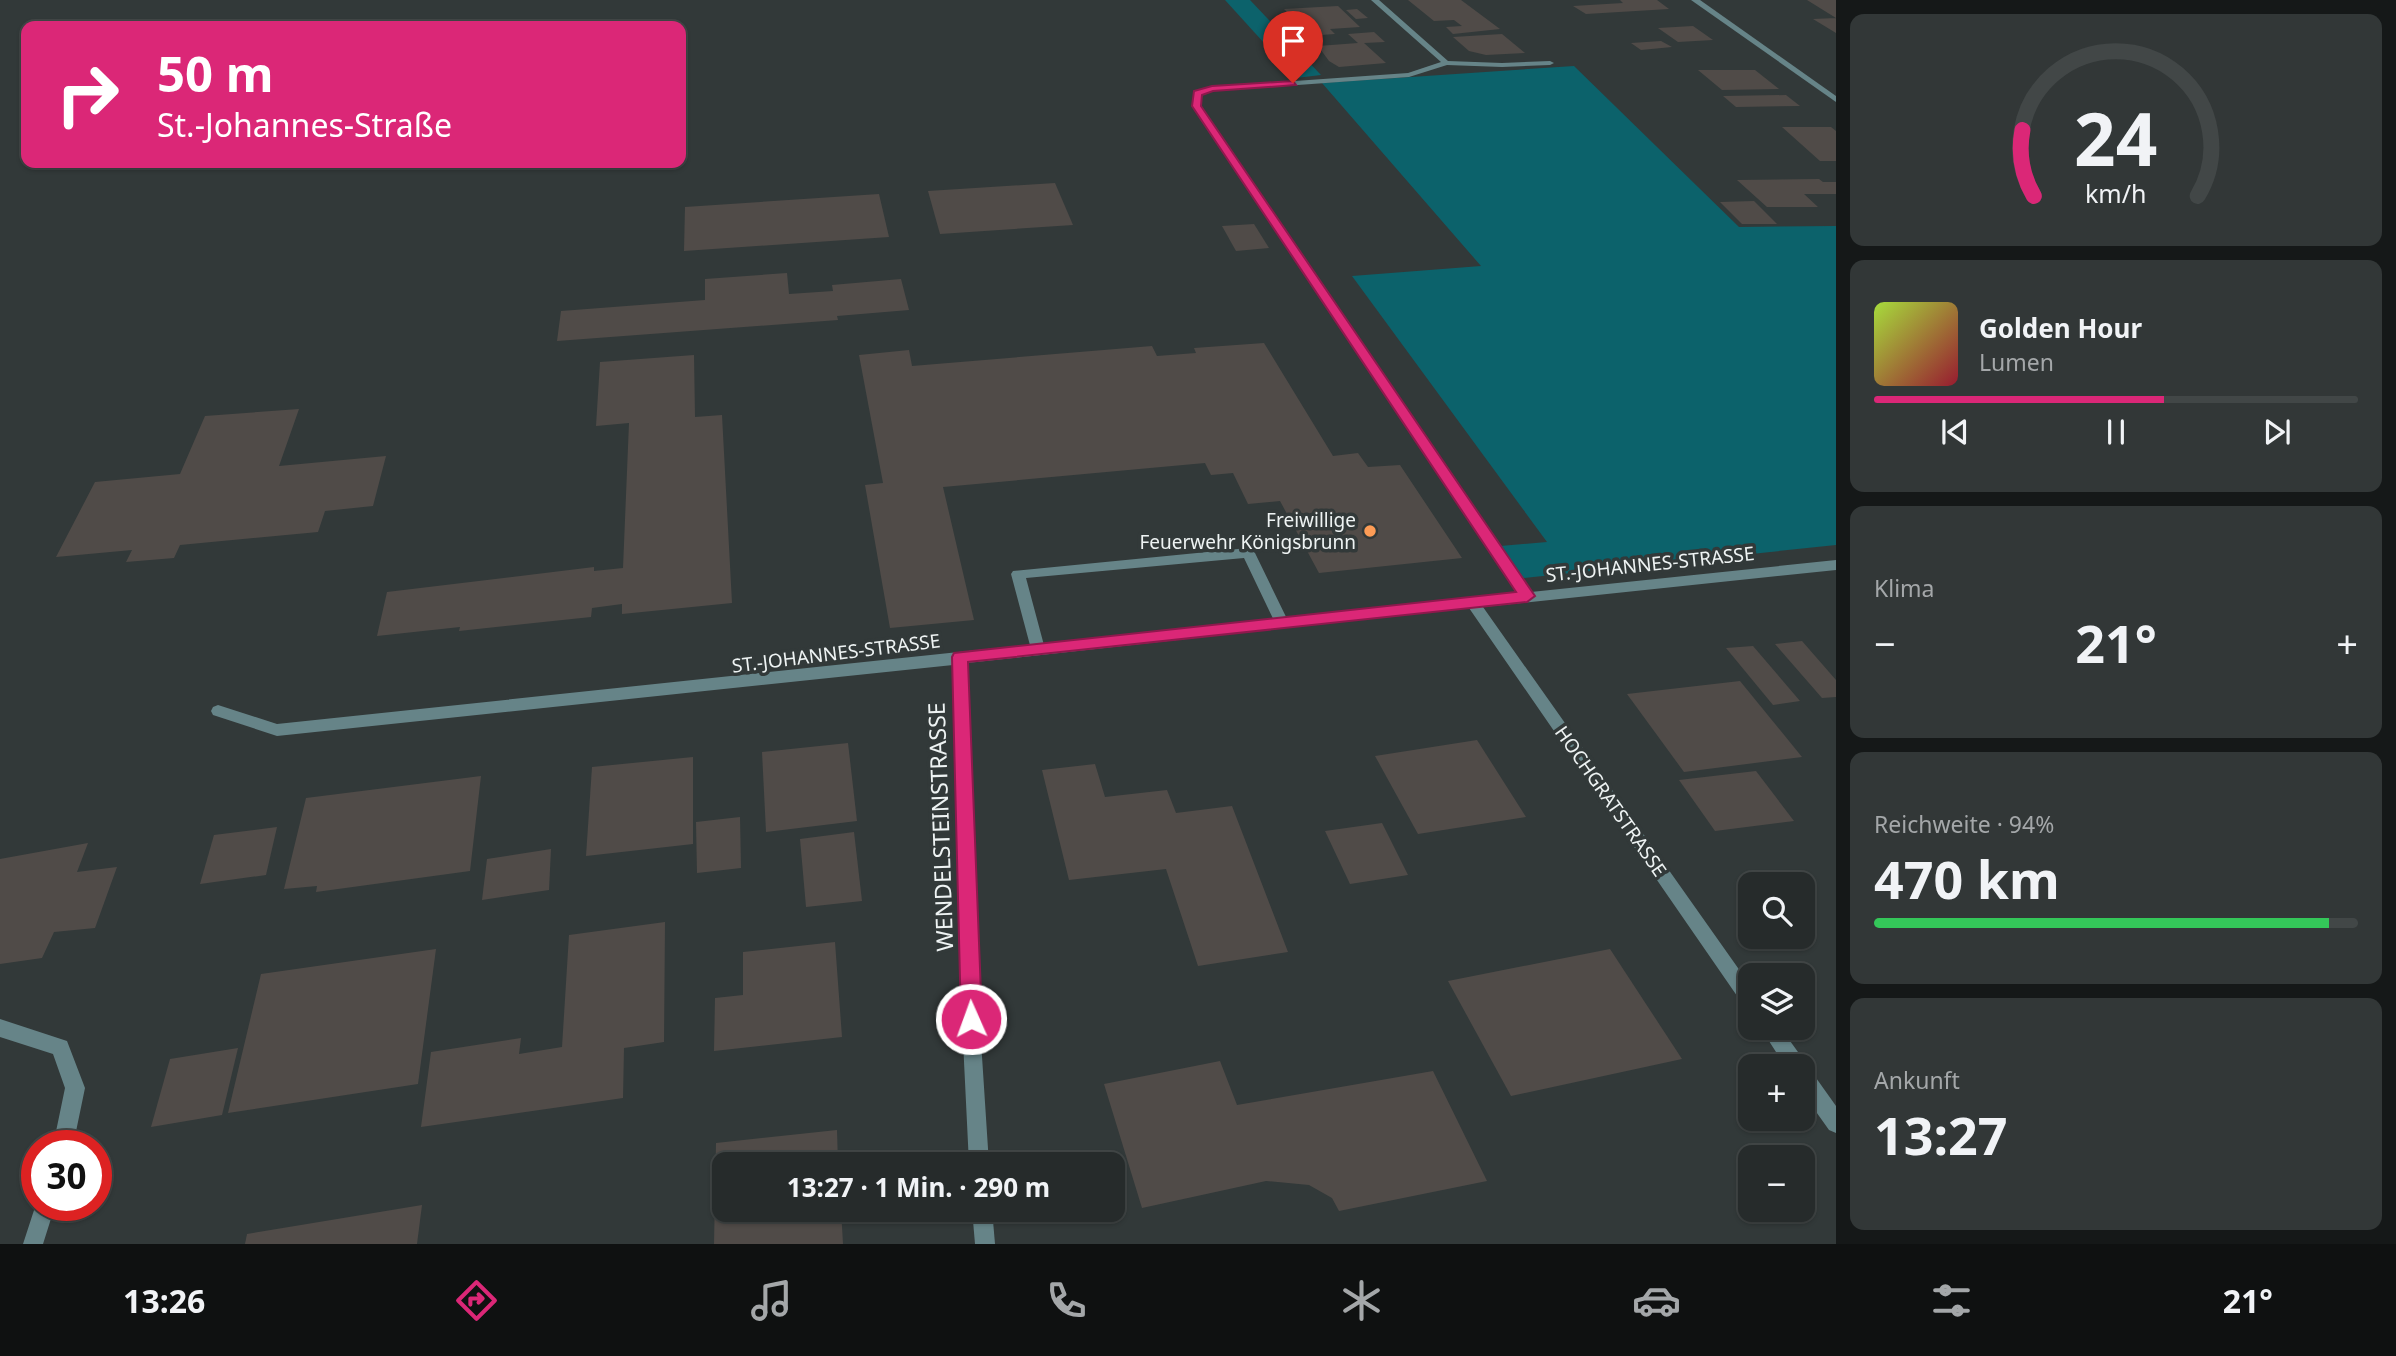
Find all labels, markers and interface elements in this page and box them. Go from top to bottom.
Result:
pin [1263,11,1323,83]
icon: arrive [1274,22,1312,60]
text: 50 m [157,40,274,106]
icon: right [42,49,133,140]
text: 24 [2074,88,2158,187]
text: St.-Johannes-Straße [157,103,452,146]
text: km/h [2085,176,2147,210]
text: Golden Hour [1979,310,2142,346]
text: Lumen [1979,346,2054,378]
icon: previous [1936,413,1974,451]
icon: pause [2097,413,2135,451]
icon: next [2258,413,2296,451]
place label: Freiwillige Feuerwehr Königsbrunn [1139,507,1356,555]
marker: Freiwillige Feuerwehr Königsbrunn [1362,523,1378,539]
street label: ST.-JOHANNES-STRASSE [1544,540,1756,588]
text: Klima [1874,572,1935,604]
text: 21° [2075,607,2157,678]
text: − [1874,617,1896,669]
text: + [2336,617,2358,669]
street label: ST.-JOHANNES-STRASSE [730,627,942,679]
street label: WENDELSTEINSTRASSE [920,702,960,952]
street label: HOCHGRATSTRASSE [1549,720,1673,882]
text: Reichweite · 94% [1874,808,2054,840]
text: 470 km [1874,843,2060,914]
map controls [1738,872,1815,1222]
button: search [1738,872,1815,949]
button: layers [1738,963,1815,1040]
position arrow [934,982,1008,1056]
button: + [1738,1054,1815,1131]
text: Ankunft [1874,1064,1960,1096]
text: 13:27 [1874,1099,2008,1170]
speed limit sign: 30 [21,1130,112,1221]
button: − [1738,1145,1815,1222]
text: 13:27 · 1 Min. · 290 m [787,1169,1050,1205]
icon: directions [452,1276,501,1325]
icon: music [747,1276,796,1325]
icon: phone [1042,1276,1091,1325]
icon: climate [1337,1276,1386,1325]
icon: car [1632,1276,1681,1325]
icon: filters [1927,1276,1976,1325]
text: 13:26 [123,1279,205,1322]
text: 21° [2223,1279,2273,1322]

